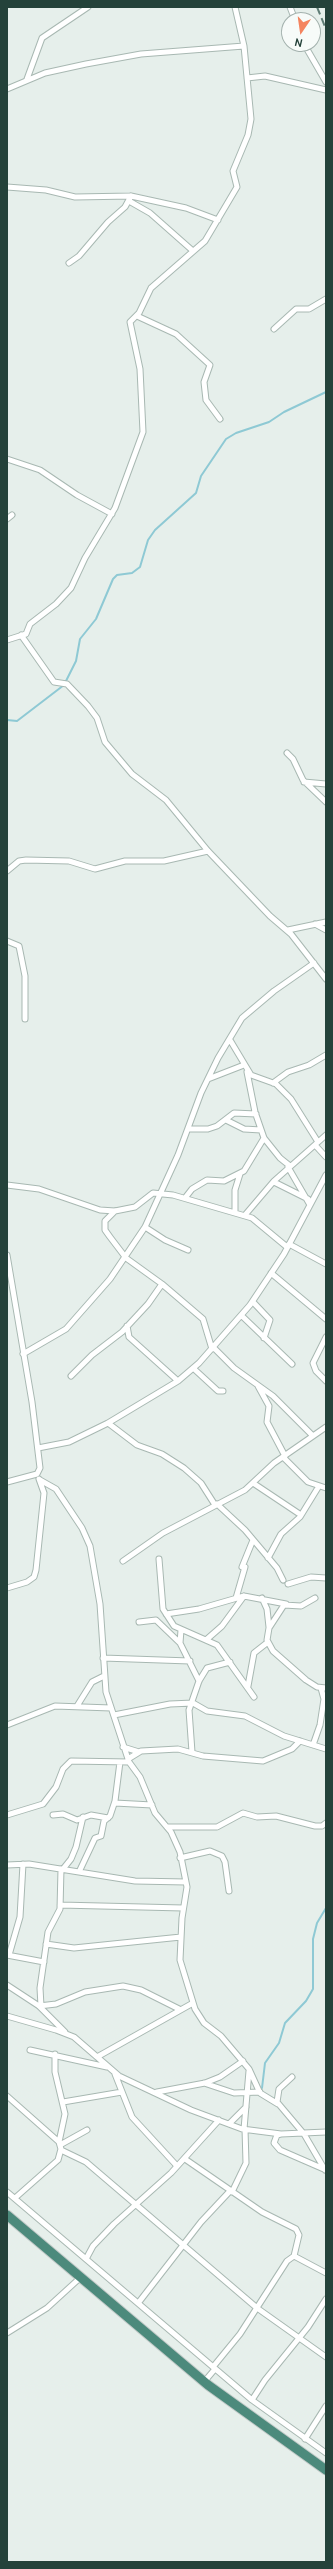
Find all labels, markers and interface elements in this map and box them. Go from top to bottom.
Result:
north arrow [281,12,321,52]
text: N [293,35,304,50]

